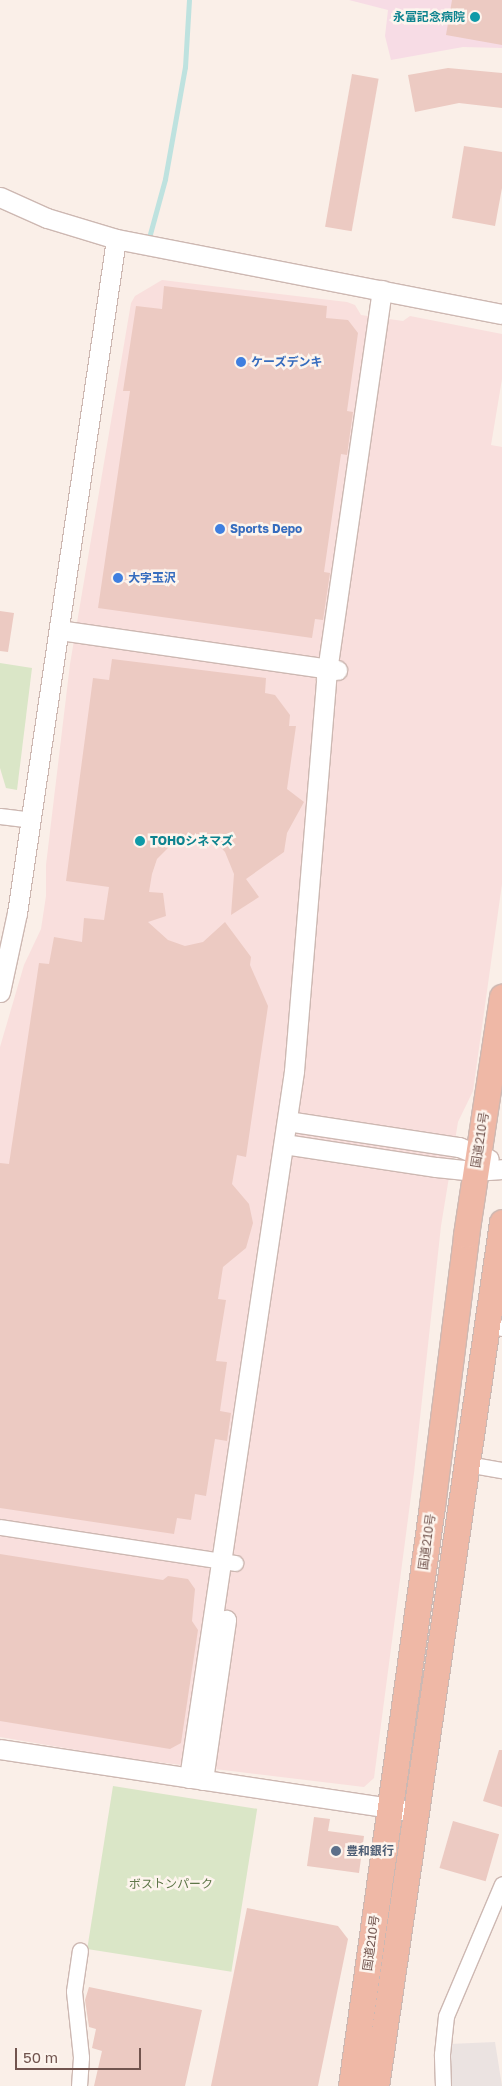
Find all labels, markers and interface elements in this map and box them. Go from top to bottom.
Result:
place label: 永富記念病院 [393,10,465,24]
marker: 永富記念病院 [469,11,481,23]
place label: ケーズデンキ [251,355,323,369]
marker: ケーズデンキ [235,356,247,368]
place label: Sports Depo [230,522,302,536]
marker: Sports Depo [214,523,226,535]
place label: 大字玉沢 [128,571,176,585]
marker: 大字玉沢 [112,572,124,584]
place label: TOHOシネマズ [150,834,233,848]
marker: TOHOシネマズ [134,835,146,847]
street label: 国道210号 [468,1111,492,1169]
street label: 国道210号 [416,1513,438,1571]
place label: 豊和銀行 [346,1844,394,1858]
marker: 豊和銀行 [330,1845,342,1857]
park label: ボストンパーク [129,1877,213,1891]
street label: 国道210号 [360,1914,382,1972]
scale bar [18,2038,144,2070]
text: 50 m [23,2048,58,2066]

